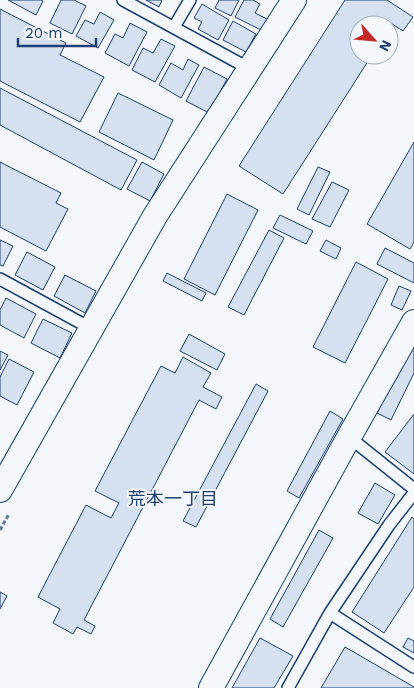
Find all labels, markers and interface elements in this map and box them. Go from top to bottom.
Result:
scale bar [18,15,95,47]
north arrow [349,15,399,65]
text: 20 m [25,24,63,42]
text: N [376,38,395,54]
district label: 荒本一丁目 [128,488,218,509]

